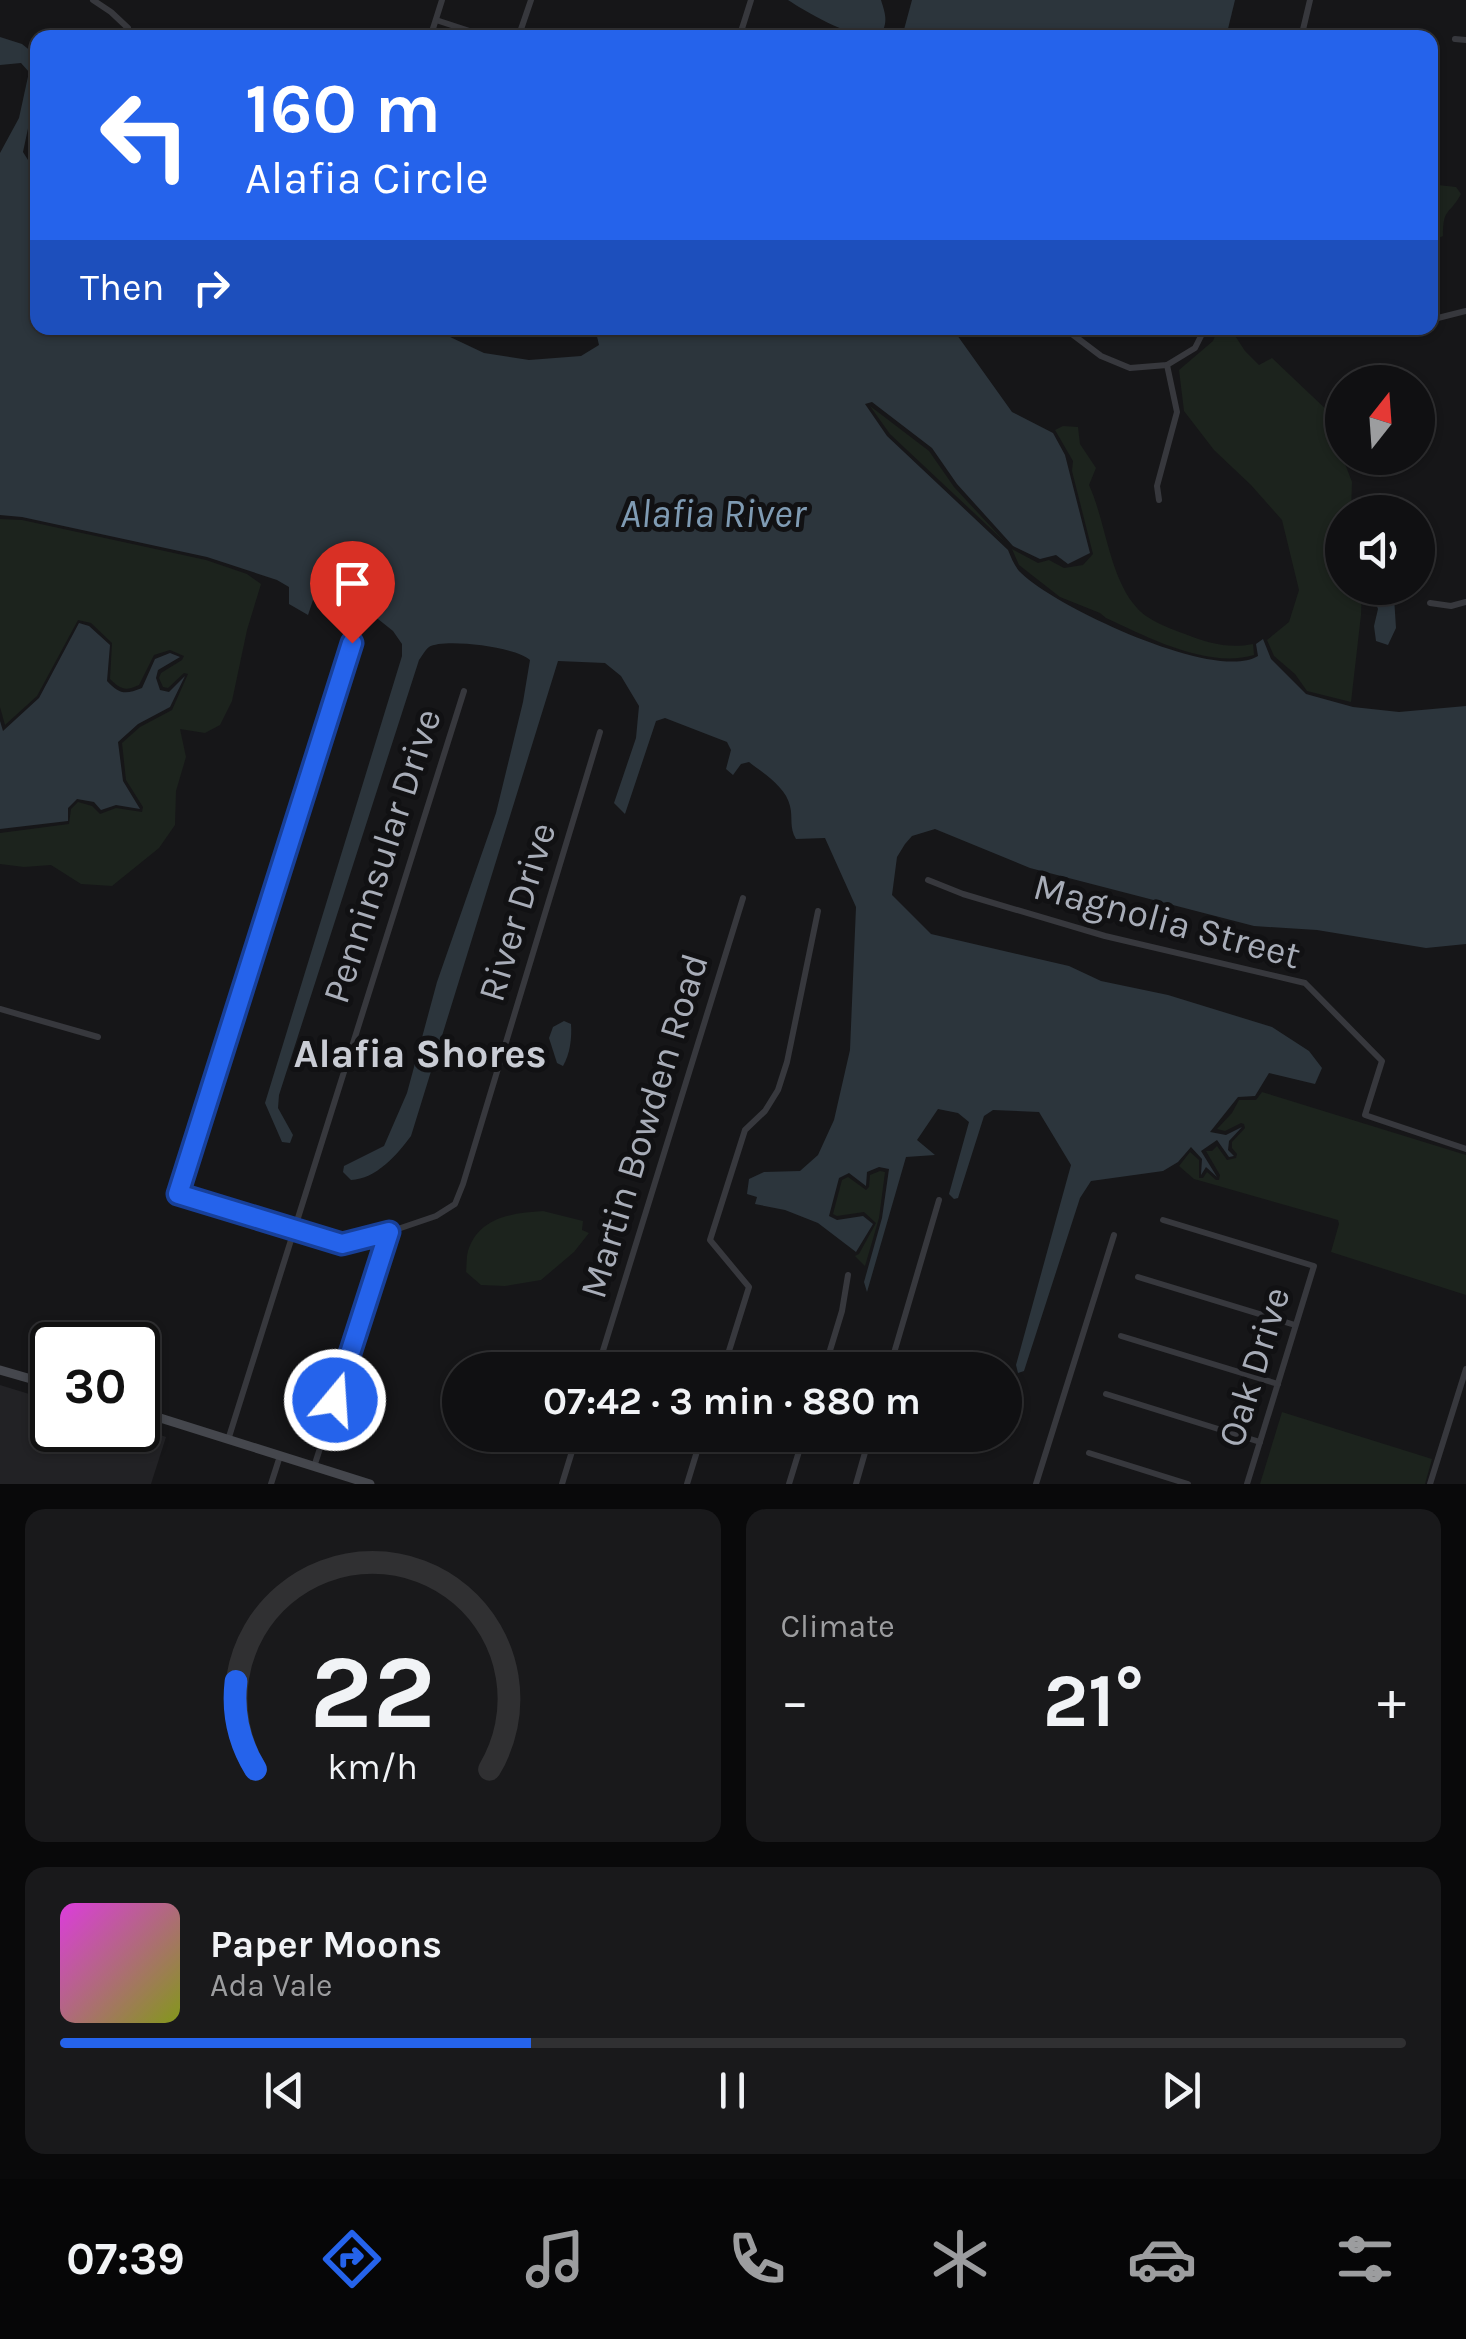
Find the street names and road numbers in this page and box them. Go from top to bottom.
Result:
street label: Penninsular Drive [313,703,451,1009]
street label: River Drive [468,817,566,1007]
street label: Magnolia Street [1029,864,1305,978]
street label: Martin Bowden Road [570,948,718,1304]
street label: Oak Drive [1208,1282,1300,1452]

